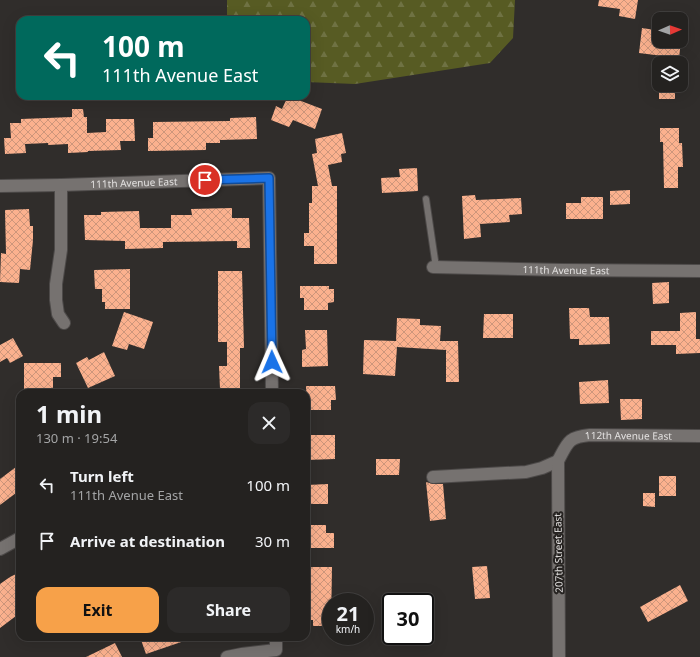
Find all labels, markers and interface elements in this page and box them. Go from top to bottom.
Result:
north arrow [652,12,688,48]
map controls [652,12,688,92]
text: 100 m [102,27,185,65]
icon: left [36,32,88,84]
button: layers [652,56,688,92]
text: 111th Avenue East [102,63,258,87]
pin [188,163,222,197]
icon: arrive [194,169,216,191]
street label: 111th Avenue East [90,174,178,191]
street label: 111th Avenue East [522,262,610,277]
position arrow [251,341,293,383]
text: 1 min [36,397,102,430]
button: close [248,402,290,444]
street label: 112th Avenue East [584,428,672,443]
text: 130 m · 19:54 [36,429,117,447]
text: Turn left [70,466,134,486]
icon: left [36,474,58,496]
text: 100 m [246,475,290,495]
text: 111th Avenue East [70,486,183,504]
street label: 207th Street East [550,513,566,593]
icon: arrive [36,530,58,552]
text: Arrive at destination [70,531,225,551]
text: 30 m [255,531,290,551]
button: Exit [36,587,159,633]
button: Share [167,587,290,633]
speed limit sign: 30 [382,593,434,645]
text: 21 [337,600,359,627]
text: km/h [336,622,360,636]

